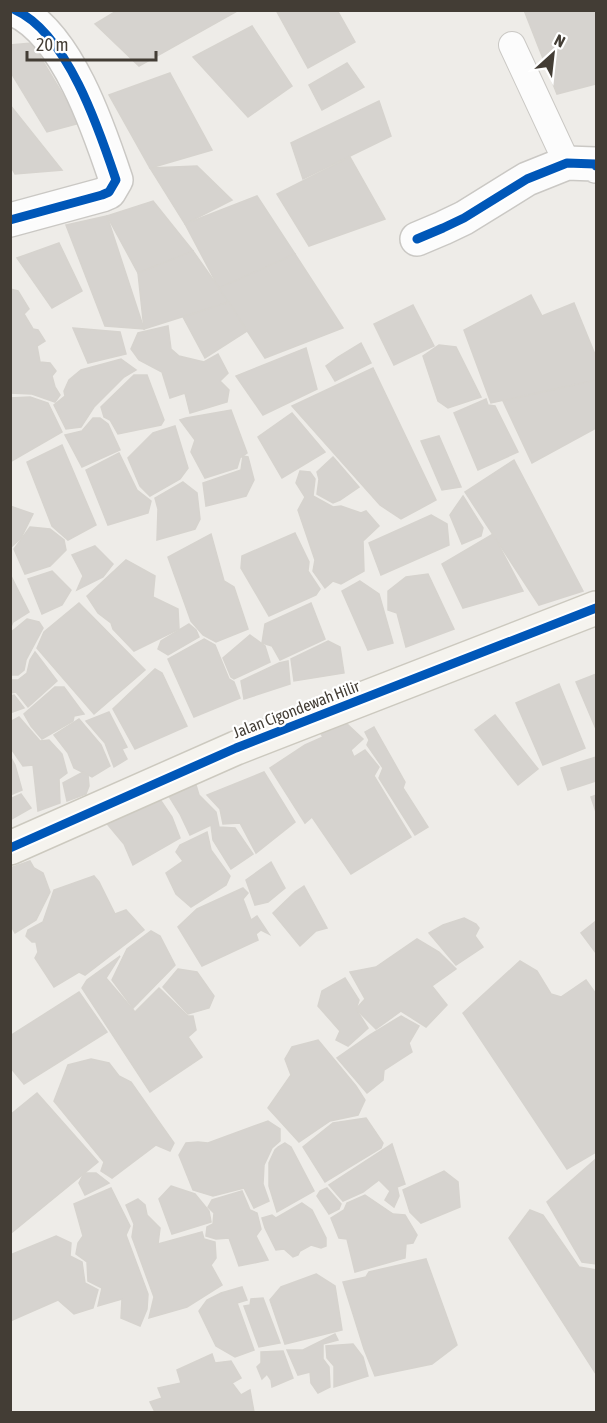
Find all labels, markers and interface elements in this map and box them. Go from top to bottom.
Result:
scale bar [27,24,156,62]
north arrow [523,24,583,84]
text: N [552,30,568,51]
text: 20 m [36,34,68,55]
street label: Jalan Cigondewah Hilir [230,676,362,742]

